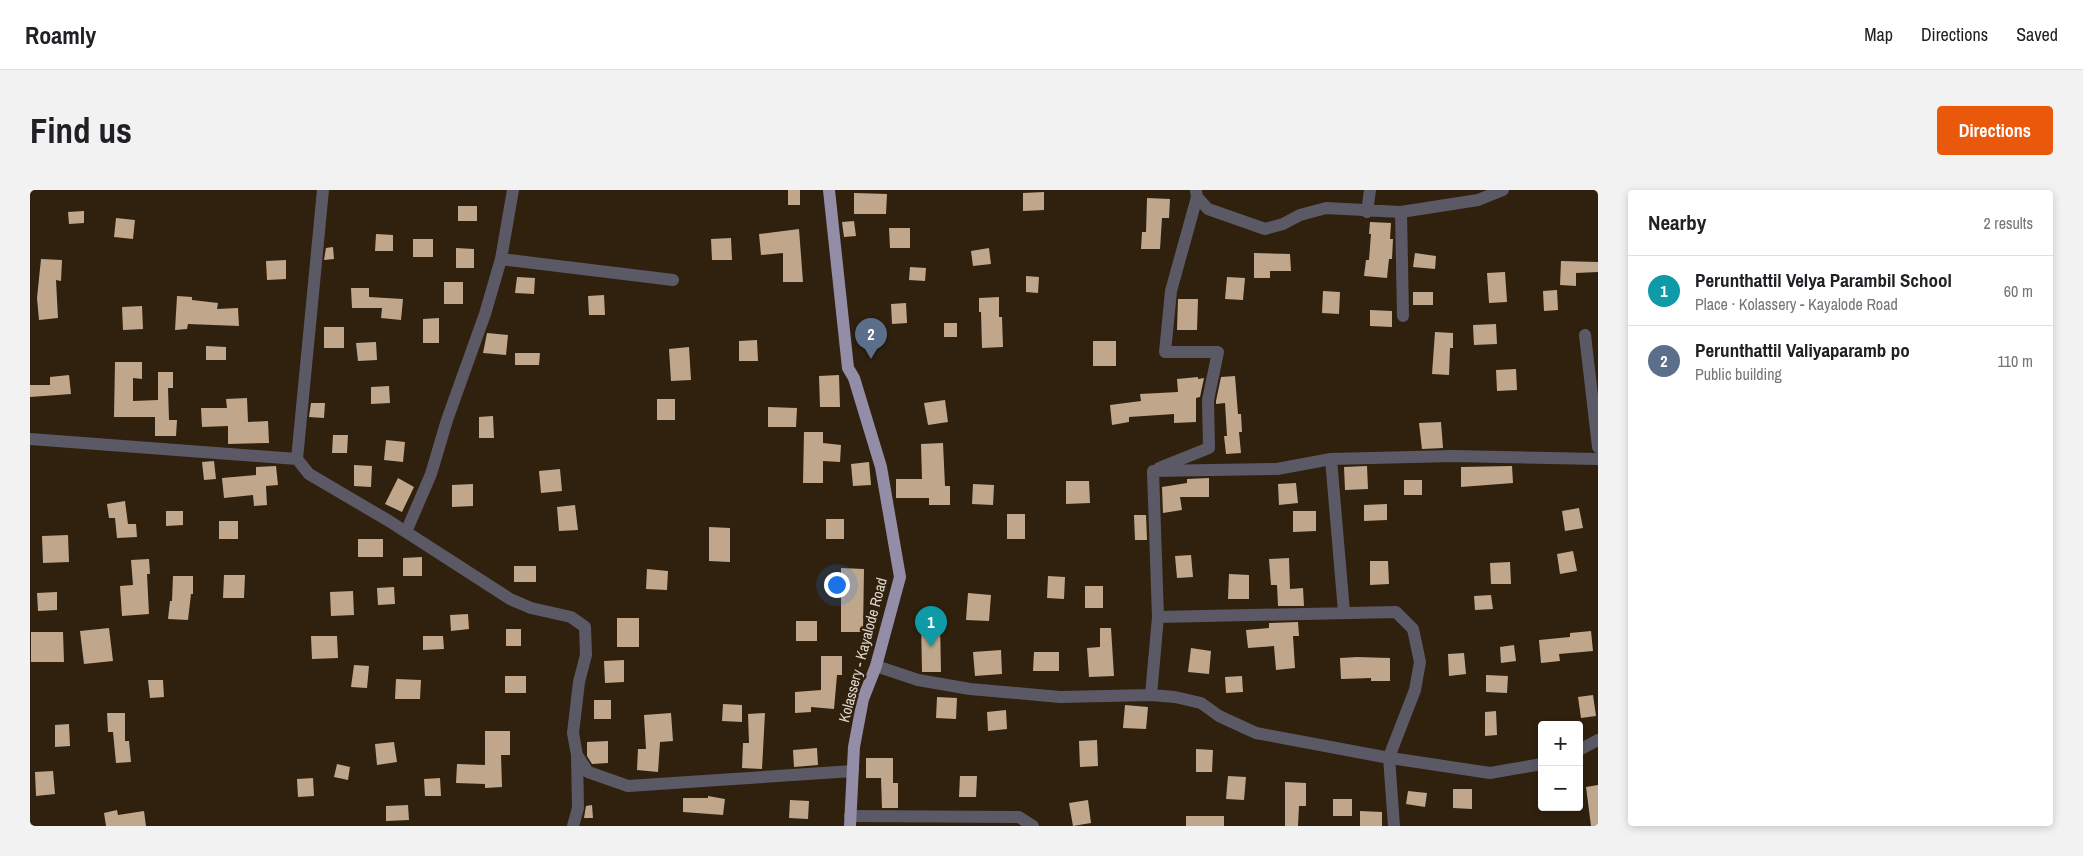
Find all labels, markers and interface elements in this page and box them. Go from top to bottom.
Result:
text: Roamly [25,19,96,51]
text: Map [1864,22,1893,47]
text: Directions [1921,22,1988,47]
text: Saved [2016,22,2058,47]
button: Directions [1937,106,2053,155]
text: Find us [30,107,132,154]
text: Nearby [1648,208,1706,237]
text: 2 results [1983,212,2033,234]
text: Perunthattil Velya Parambil School [1695,267,1952,293]
text: 1 [1660,280,1668,302]
text: 60 m [2004,280,2033,302]
text: Place · Kolassery - Kayalode Road [1695,293,1898,315]
pin: 2 [855,318,887,359]
text: Perunthattil Valiyaparamb po [1695,337,1910,363]
text: 2 [1660,350,1668,372]
text: 110 m [1997,350,2033,372]
text: Public building [1695,363,1782,385]
your location [824,572,850,598]
street label: Kolassery - Kayalode Road [833,575,892,725]
pin: 1 [915,606,947,647]
map controls [1538,721,1583,811]
button: + [1538,721,1583,766]
button: − [1538,766,1583,811]

